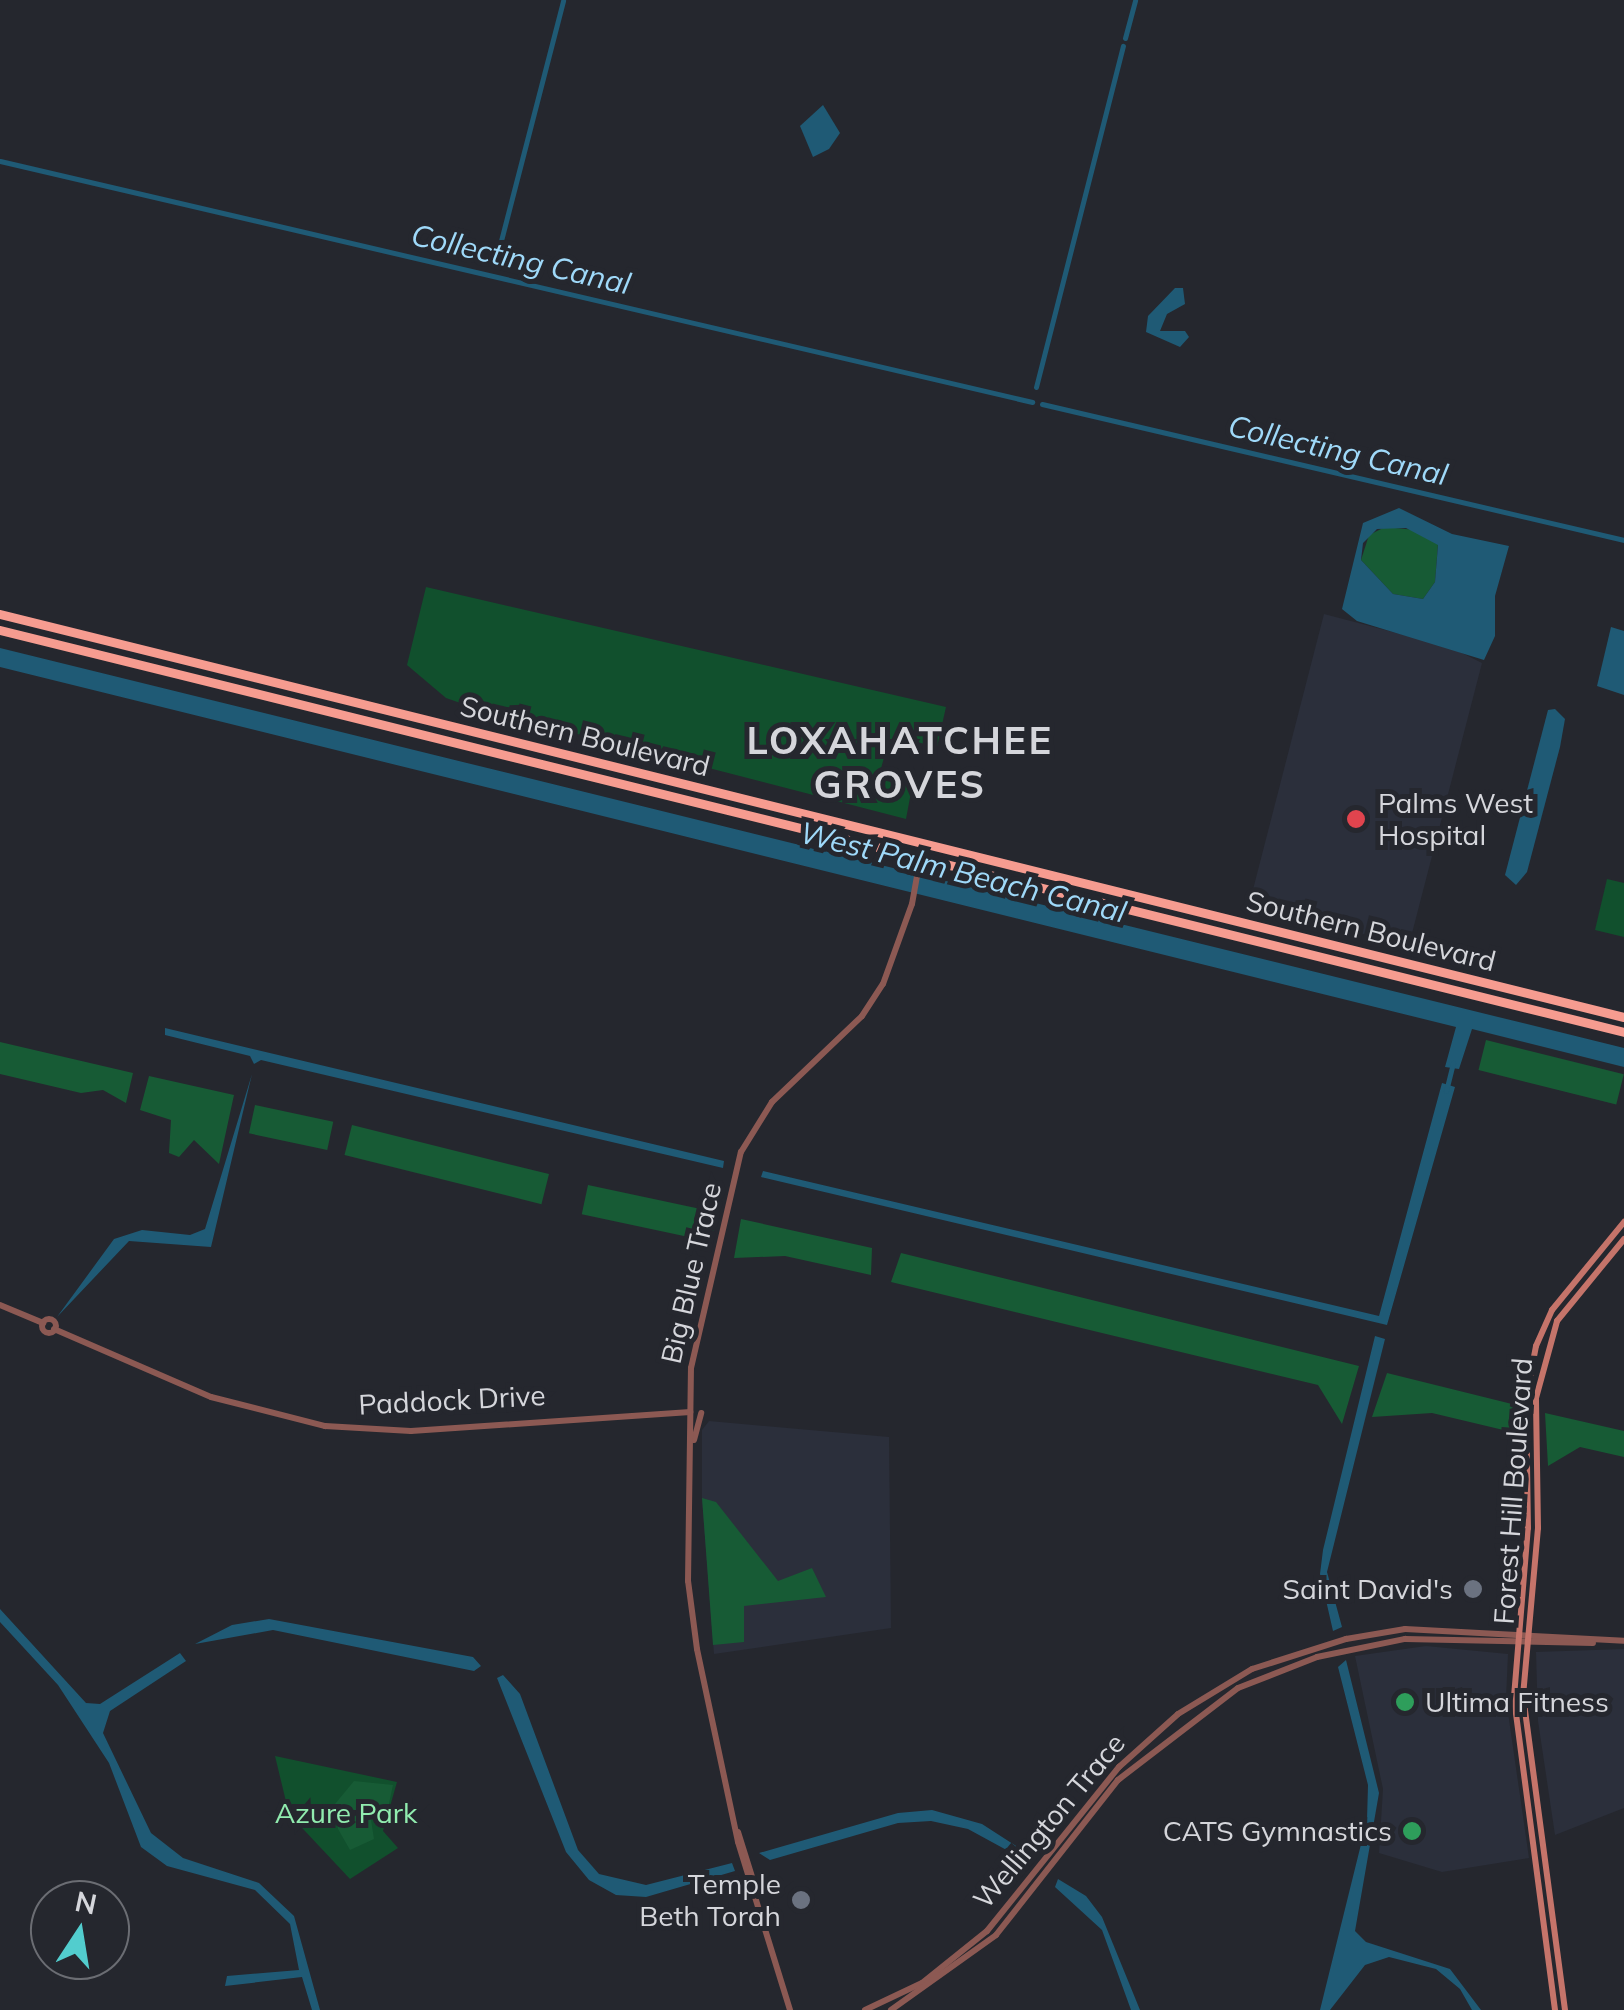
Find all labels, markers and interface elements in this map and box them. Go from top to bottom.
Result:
water label: Collecting Canal [408,216,634,302]
water label: Collecting Canal [1225,407,1451,493]
street label: Southern Boulevard [457,689,713,783]
district label: LOXAHATCHEE GROVES [746,718,1054,808]
place label: Palms West Hospital [1378,786,1533,852]
marker: Palms West Hospital [1343,806,1369,832]
water label: West Palm Beach Canal [796,814,1130,930]
street label: Southern Boulevard [1243,884,1499,978]
street label: Big Blue Trace [654,1179,728,1367]
street label: Forest Hill Boulevard [1487,1357,1539,1625]
street label: Paddock Drive [358,1378,546,1422]
place label: Saint David's [1283,1572,1453,1606]
marker: Saint David's [1462,1578,1484,1600]
place label: Ultima Fitness [1425,1685,1609,1719]
marker: Ultima Fitness [1394,1691,1416,1713]
street label: Wellington Trace [966,1727,1132,1915]
park label: Azure Park [275,1796,417,1830]
place label: CATS Gymnastics [1163,1814,1392,1848]
marker: CATS Gymnastics [1401,1820,1423,1842]
place label: Temple Beth Torah [639,1867,781,1933]
north arrow [30,1880,130,1980]
text: N [72,1883,100,1921]
marker: Temple Beth Torah [790,1889,812,1911]

